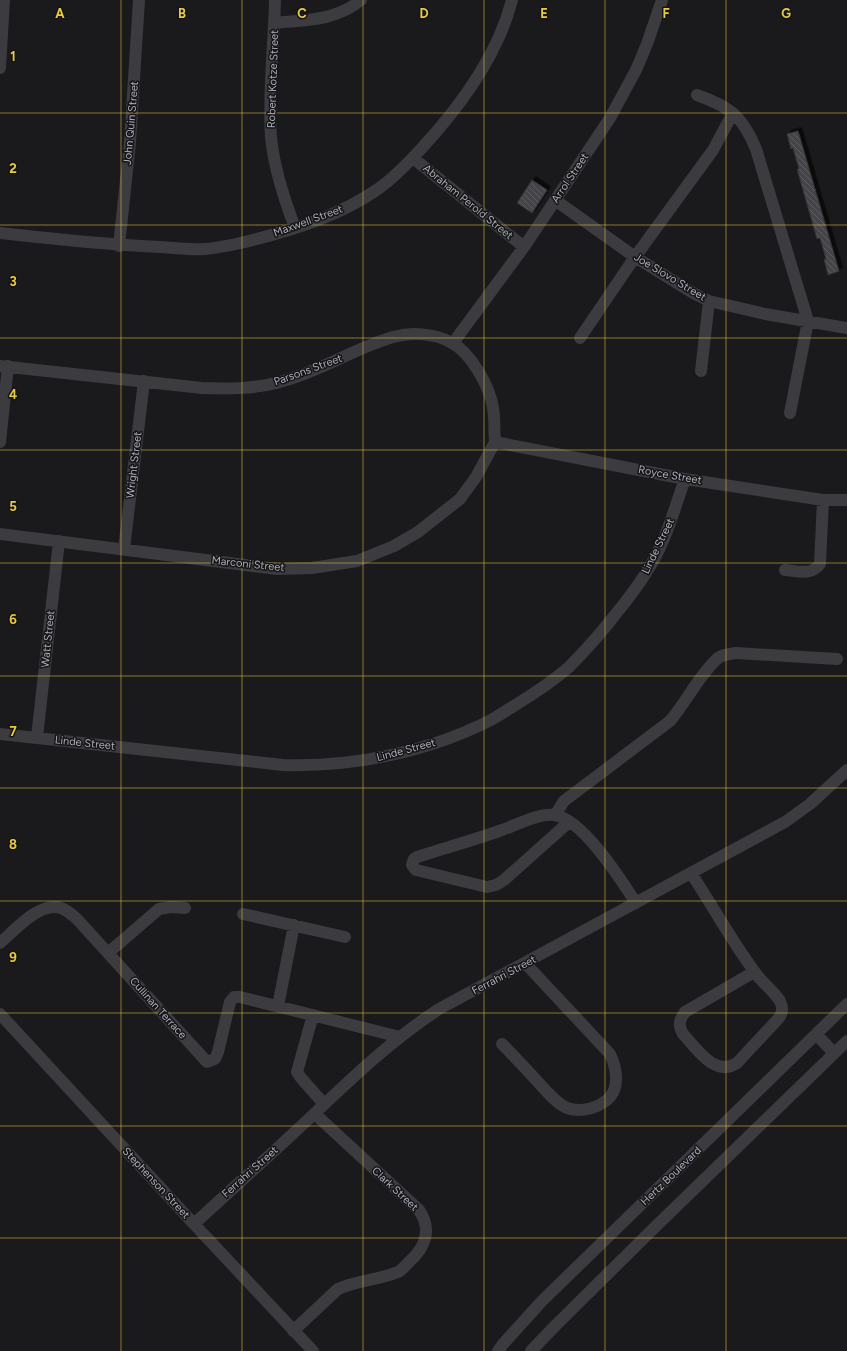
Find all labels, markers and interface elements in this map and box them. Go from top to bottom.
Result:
text: A [55,6,65,21]
text: B [178,6,186,21]
text: C [297,6,307,21]
text: D [419,6,429,21]
text: E [540,6,548,21]
text: F [662,6,670,21]
text: G [781,6,791,21]
street label: Robert Kotze Street [265,30,281,128]
text: 1 [10,49,16,64]
street label: John Quin Street [121,81,141,165]
street label: Arrol Street [549,151,591,205]
text: 2 [9,161,17,176]
street label: Abraham Perold Street [420,162,516,242]
street label: Maxwell Street [271,202,345,240]
street label: Joe Slovo Street [632,250,708,304]
text: 3 [9,274,17,289]
street label: Parsons Street [272,352,344,388]
text: 4 [9,387,17,402]
street label: Wright Street [123,431,145,499]
street label: Royce Street [637,463,703,487]
text: 5 [9,499,17,514]
street label: Linde Street [639,516,677,576]
street label: Marconi Street [211,554,285,574]
street label: Watt Street [39,610,57,668]
text: 6 [9,612,17,627]
text: 7 [9,724,17,739]
street label: Linde Street [54,733,116,753]
street label: Linde Street [375,736,437,764]
text: 8 [9,837,17,852]
text: 9 [9,950,17,965]
street label: Ferrahri Street [470,953,538,997]
street label: Cullinan Terrace [127,974,189,1042]
street label: Ferrahri Street [219,1143,281,1201]
street label: Hertz Boulevard [638,1144,704,1208]
street label: Stephenson Street [120,1145,192,1221]
street label: Clark Street [369,1164,421,1214]

